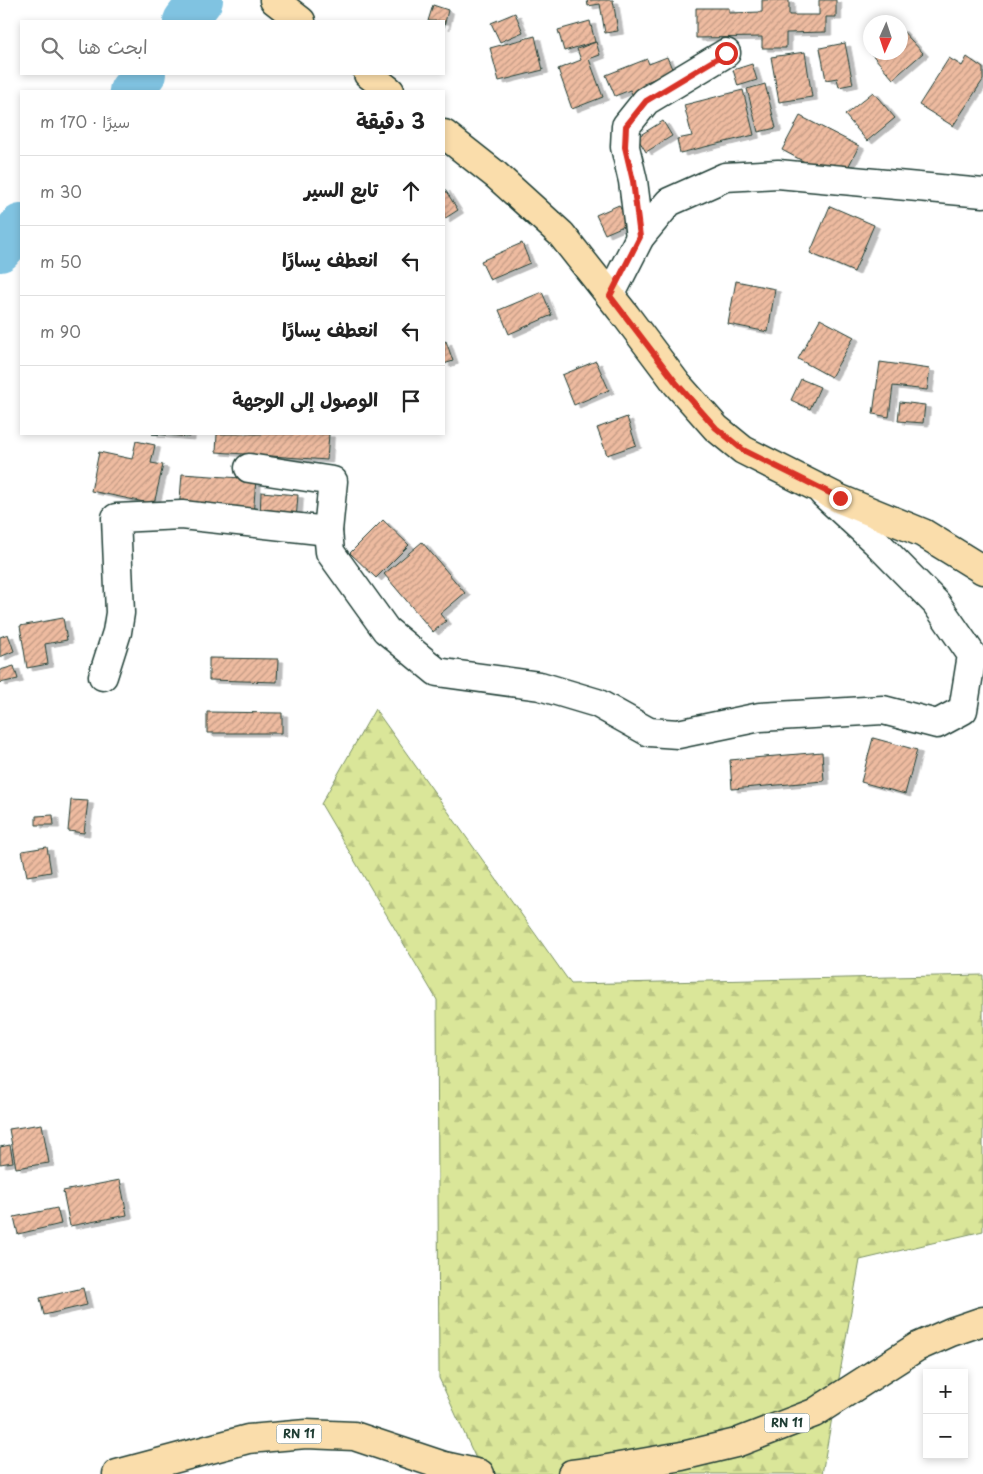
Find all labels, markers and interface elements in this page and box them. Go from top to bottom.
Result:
north arrow [863,15,908,60]
search box [20,20,445,75]
text: ابحث هنا [78,32,148,60]
icon: search [38,34,66,62]
route start [715,42,738,65]
text: 3 دقيقة [356,104,425,136]
text: سيرًا · 170 m [40,109,130,133]
text: تابع السير [304,175,378,203]
icon: ahead [397,177,425,205]
text: 30 m [40,179,82,203]
text: انعطف يسارًا [282,245,378,273]
icon: left [397,247,425,275]
text: 50 m [40,249,82,273]
text: انعطف يسارًا [282,315,378,343]
icon: left [397,317,425,345]
text: 90 m [40,319,81,343]
text: الوصول إلى الوجهة [232,385,378,413]
icon: arrive [397,387,425,415]
route end [829,487,852,510]
map controls [923,1369,968,1459]
button: + [923,1369,968,1414]
road number: RN 11 [764,1414,810,1432]
button: − [923,1414,968,1459]
road number: RN 11 [276,1425,322,1444]

